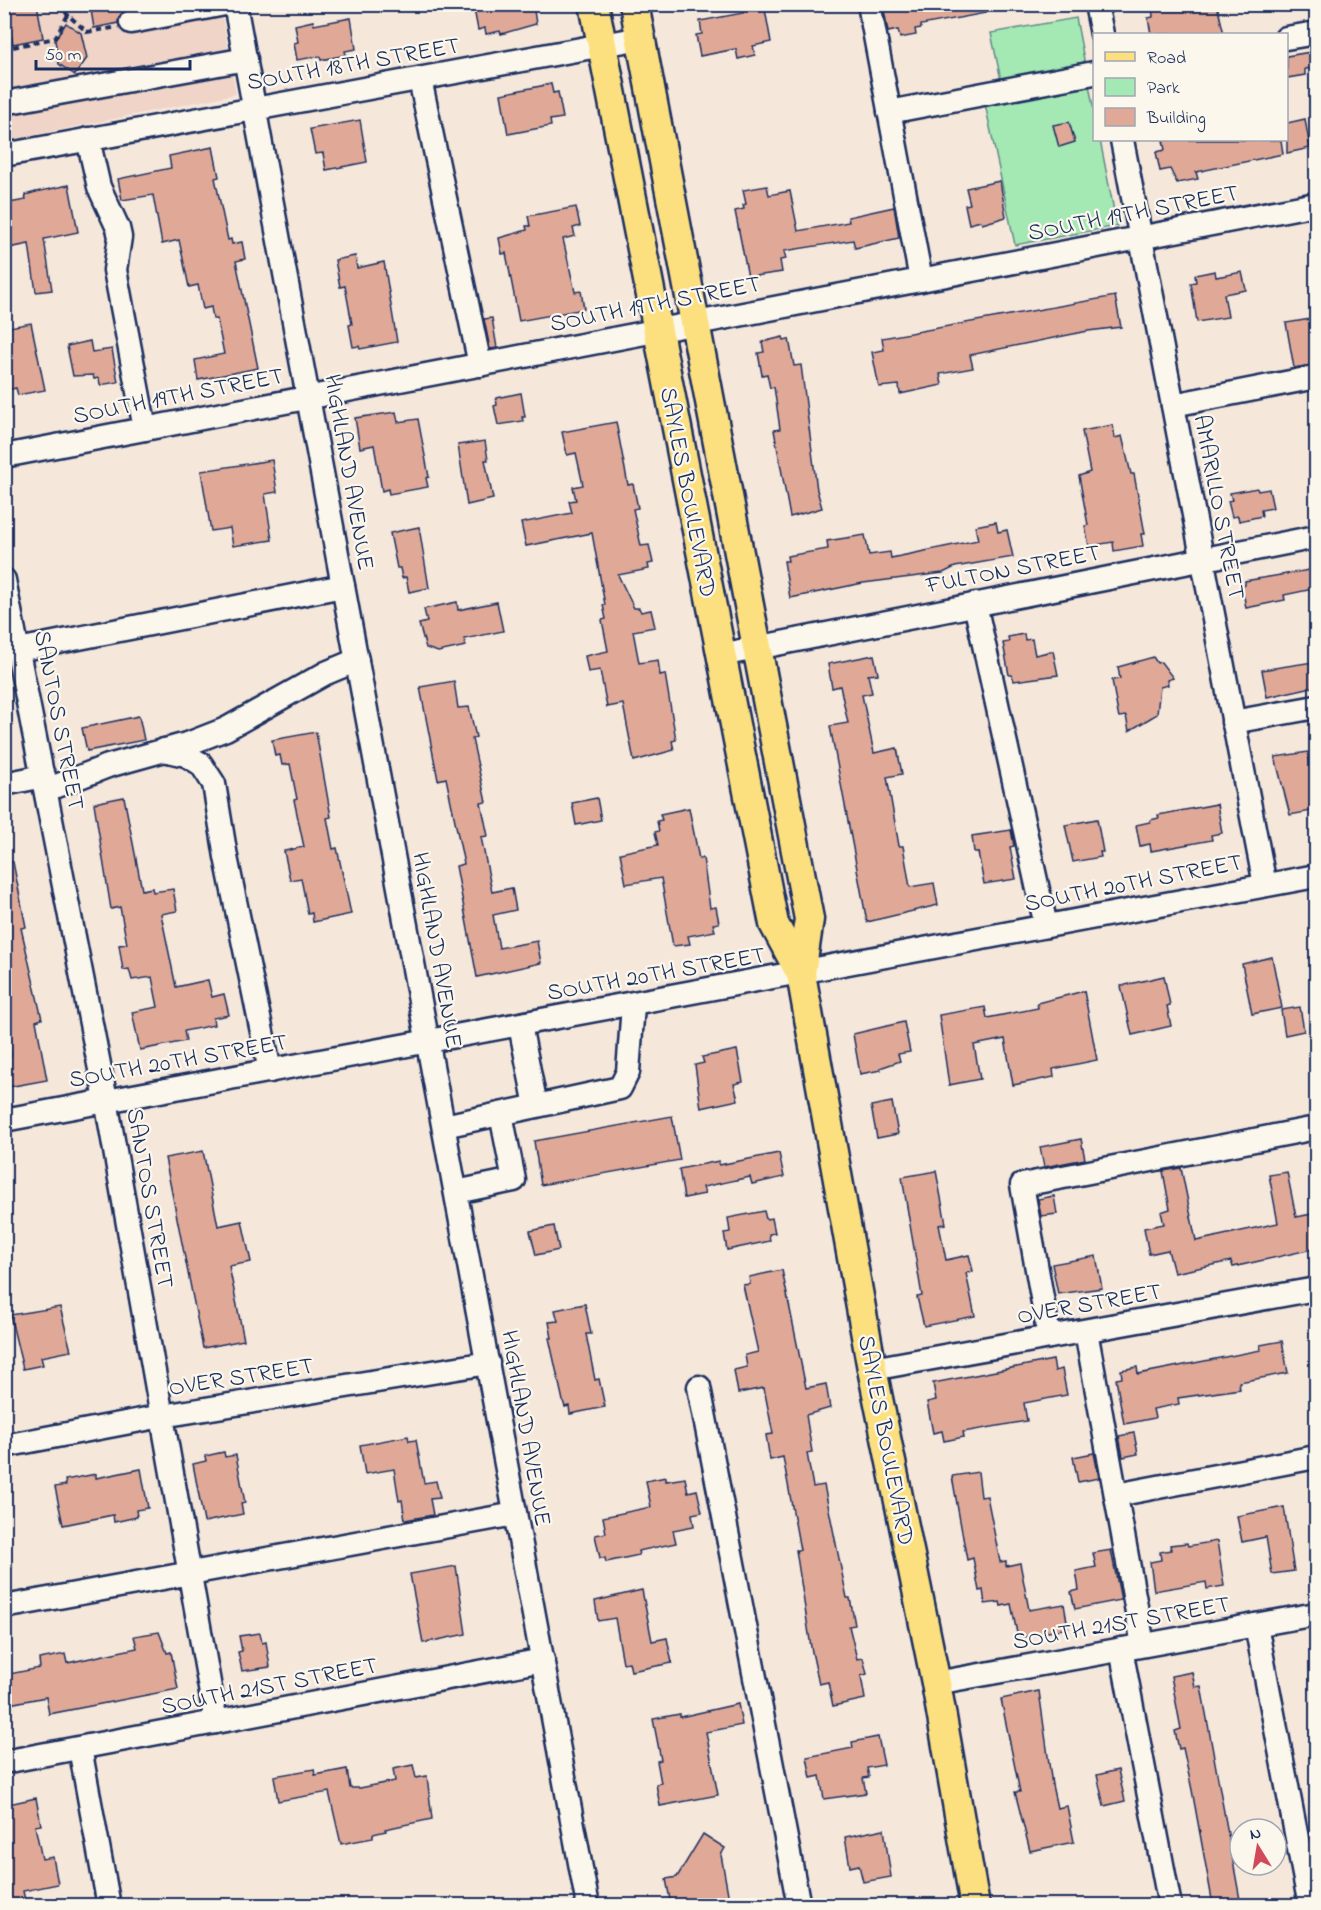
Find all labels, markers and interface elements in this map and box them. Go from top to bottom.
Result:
street label: SOUTH 18TH STREET [244,29,463,101]
scale bar [36,33,190,71]
legend [1093,33,1288,141]
text: 50 m [45,43,82,69]
text: Road [1147,46,1186,72]
text: Park [1147,76,1180,102]
text: Building [1146,106,1206,133]
street label: SOUTH 19TH STREET [1025,177,1242,252]
street label: SOUTH 19TH STREET [547,268,764,343]
street label: SOUTH 19TH STREET [70,360,287,435]
street label: HIGHLAND AVENUE [313,372,382,573]
street label: SAYLES BOULEVARD [649,384,724,601]
street label: AMARILLO STREET [1182,412,1253,603]
street label: FULTON STREET [922,536,1104,605]
street label: SANTOS STREET [23,628,92,814]
street label: SOUTH 20TH STREET [1022,846,1246,923]
street label: HIGHLAND AVENUE [401,850,470,1051]
street label: SOUTH 20TH STREET [544,939,769,1012]
street label: SOUTH 20TH STREET [66,1026,291,1099]
street label: SANTOS STREET [115,1105,182,1292]
street label: OVER STREET [1014,1275,1165,1335]
street label: HIGHLAND AVENUE [490,1328,559,1529]
street label: SAYLES BOULEVARD [847,1332,922,1549]
street label: OVER STREET [166,1350,317,1407]
street label: SOUTH 21ST STREET [1010,1588,1233,1661]
street label: SOUTH 21ST STREET [158,1649,381,1726]
north arrow [1228,1817,1288,1877]
text: N [1248,1821,1263,1847]

